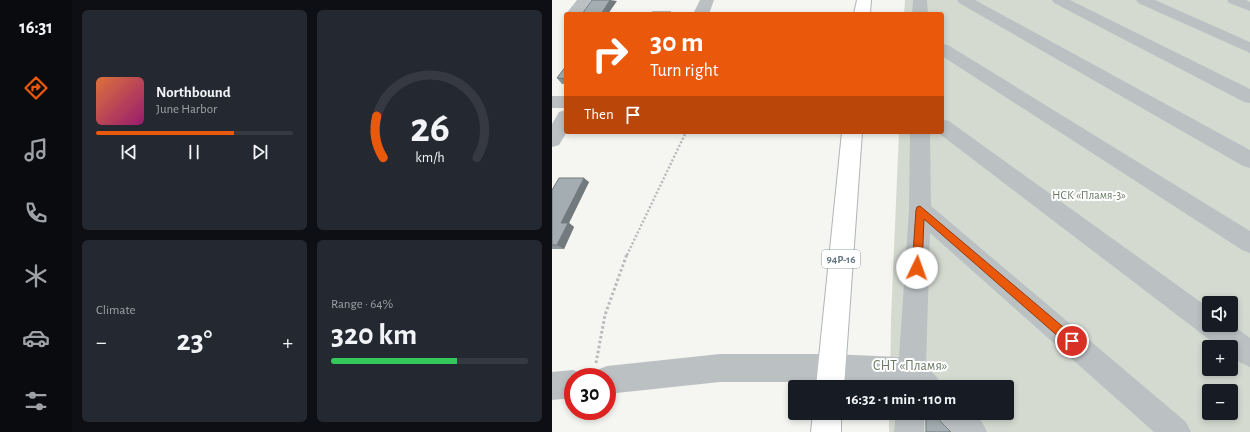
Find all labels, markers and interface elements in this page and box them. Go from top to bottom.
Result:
text: 16:31 [19,19,53,37]
icon: right [584,28,636,80]
text: 30 m [650,29,703,57]
text: Turn right [650,62,719,80]
icon: directions [22,74,50,102]
text: Northbound [156,85,231,100]
text: June Harbor [156,103,217,116]
icon: arrive [622,104,644,126]
text: Then [584,107,614,122]
text: 26 [410,108,449,149]
icon: music [22,136,50,164]
icon: previous [118,141,140,163]
icon: pause [183,141,205,163]
icon: next [249,141,271,163]
text: km/h [415,150,444,164]
park label: НСК «Пламя-3» [1052,189,1126,201]
icon: phone [22,199,50,227]
position arrow [896,247,938,289]
road number: 94Р-16 [822,250,860,268]
icon: climate [22,262,50,290]
map controls [1202,296,1238,420]
button: sound [1202,296,1238,332]
text: Range · 64% [331,298,393,311]
text: Climate [96,304,135,317]
text: 320 km [331,320,417,350]
icon: car [22,324,50,352]
pin [1055,324,1089,358]
text: 23° [177,326,212,356]
icon: arrive [1061,330,1083,352]
text: − [96,331,107,353]
text: + [282,331,293,353]
button: + [1202,340,1238,376]
park label: СНТ «Пламя» [873,359,947,373]
speed limit sign: 30 [564,368,616,420]
button: − [1202,384,1238,420]
icon: filters [22,387,50,415]
text: 16:32 · 1 min · 110 m [846,392,956,407]

